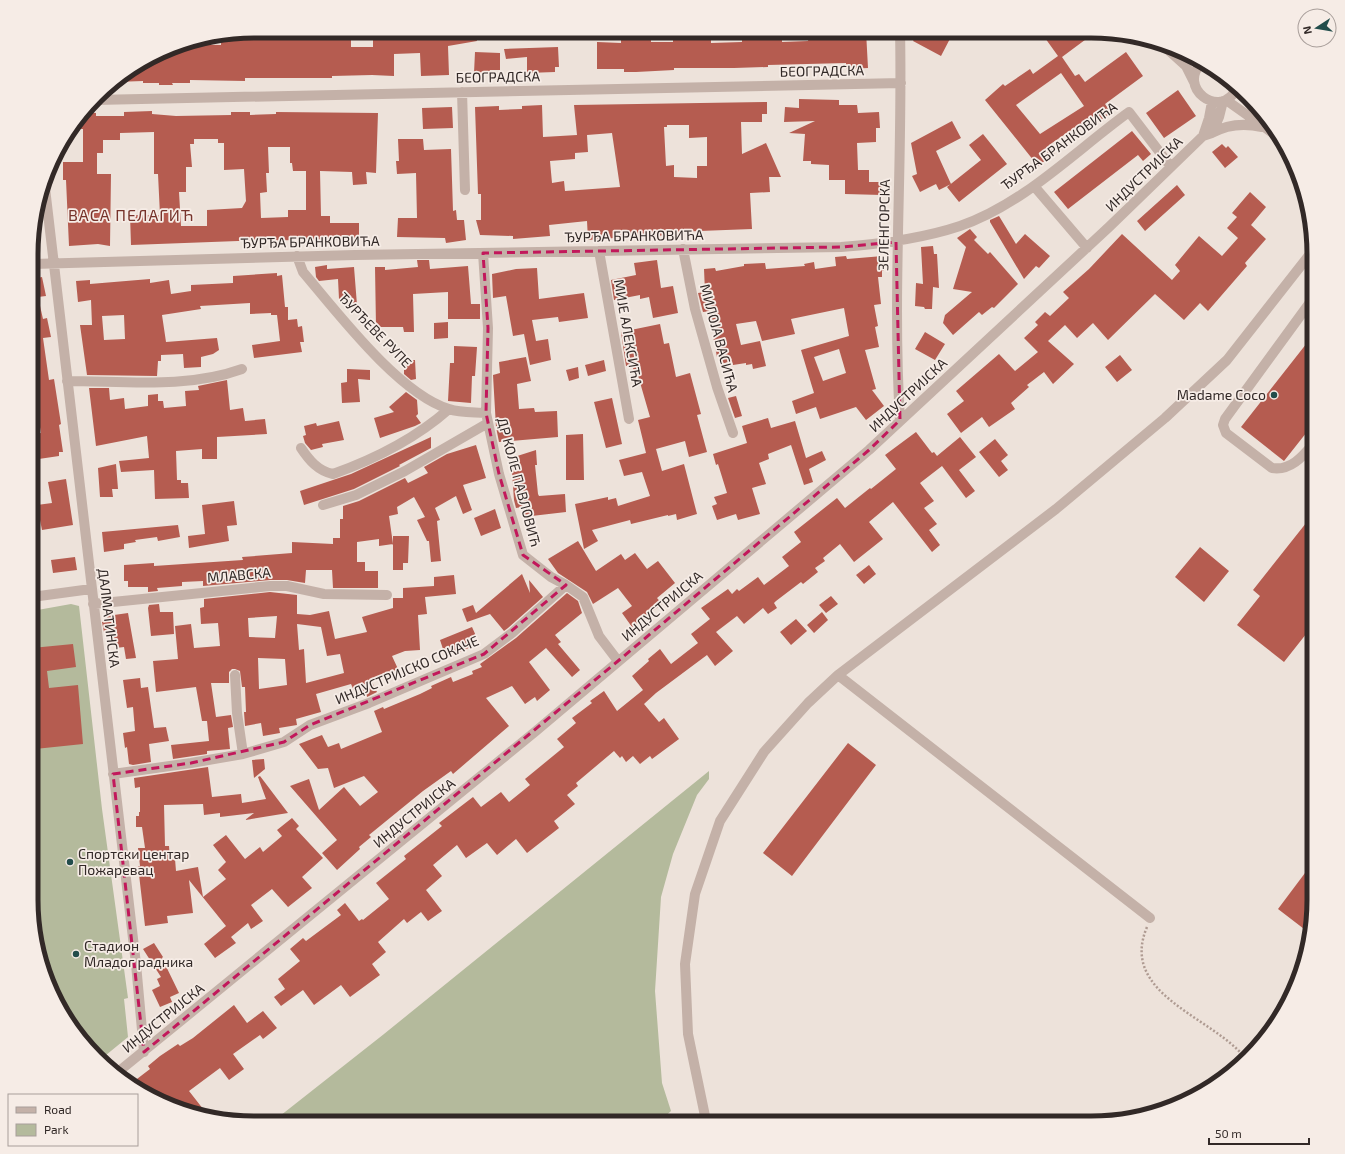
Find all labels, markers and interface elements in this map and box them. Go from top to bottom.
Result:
north arrow [1297,8,1337,48]
text: N [1300,25,1314,35]
street label: БЕОГРАДСКА [780,61,865,80]
street label: БЕОГРАДСКА [456,67,541,86]
street label: ЂУРЂА БРАНКОВИЋА [997,98,1120,193]
street label: ИНДУСТРИЈСКА [1102,132,1186,215]
street label: ЗЕЛЕНГОРСКА [874,179,893,271]
district label: ВАСА ПЕЛАГИЋ [68,205,194,224]
street label: ЂУРЂА БРАНКОВИЋА [564,226,704,245]
street label: ЂУРЂА БРАНКОВИЋА [240,232,380,251]
street label: МИЈЕ АЛЕКСИЋА [611,278,646,388]
street label: МИЛОЈА ВАСИЋА [697,282,742,394]
street label: ЂУРЂЕВЕ РУПЕ [335,289,416,371]
street label: ИНДУСТРИЈСКА [865,354,950,435]
place label: Madame Coco [1177,386,1266,403]
marker: Madame Coco [1269,390,1279,400]
street label: ДР КОЛЕ ПАВЛОВИЋ [494,415,545,548]
street label: МЛАВСКА [206,563,272,586]
street label: ДАЛМАТИНСКА [95,567,124,669]
street label: ИНДУСТРИЈСКА [618,567,706,644]
street label: ИНДУСТРИЈСКО СОКАЧЕ [332,631,481,708]
street label: ИНДУСТРИЈСКА [369,774,458,851]
place label: Спортски центар Пожаревац [78,845,189,878]
marker: Спортски центар Пожаревац [65,857,75,867]
place label: Стадион Младог радника [84,937,193,970]
marker: Стадион Младог радника [71,949,81,959]
street label: ИНДУСТРИЈСКА [118,979,207,1056]
legend [8,1094,138,1146]
text: Road [44,1102,72,1116]
scale bar [1209,1120,1309,1146]
text: Park [44,1122,69,1136]
text: 50 m [1215,1126,1242,1140]

